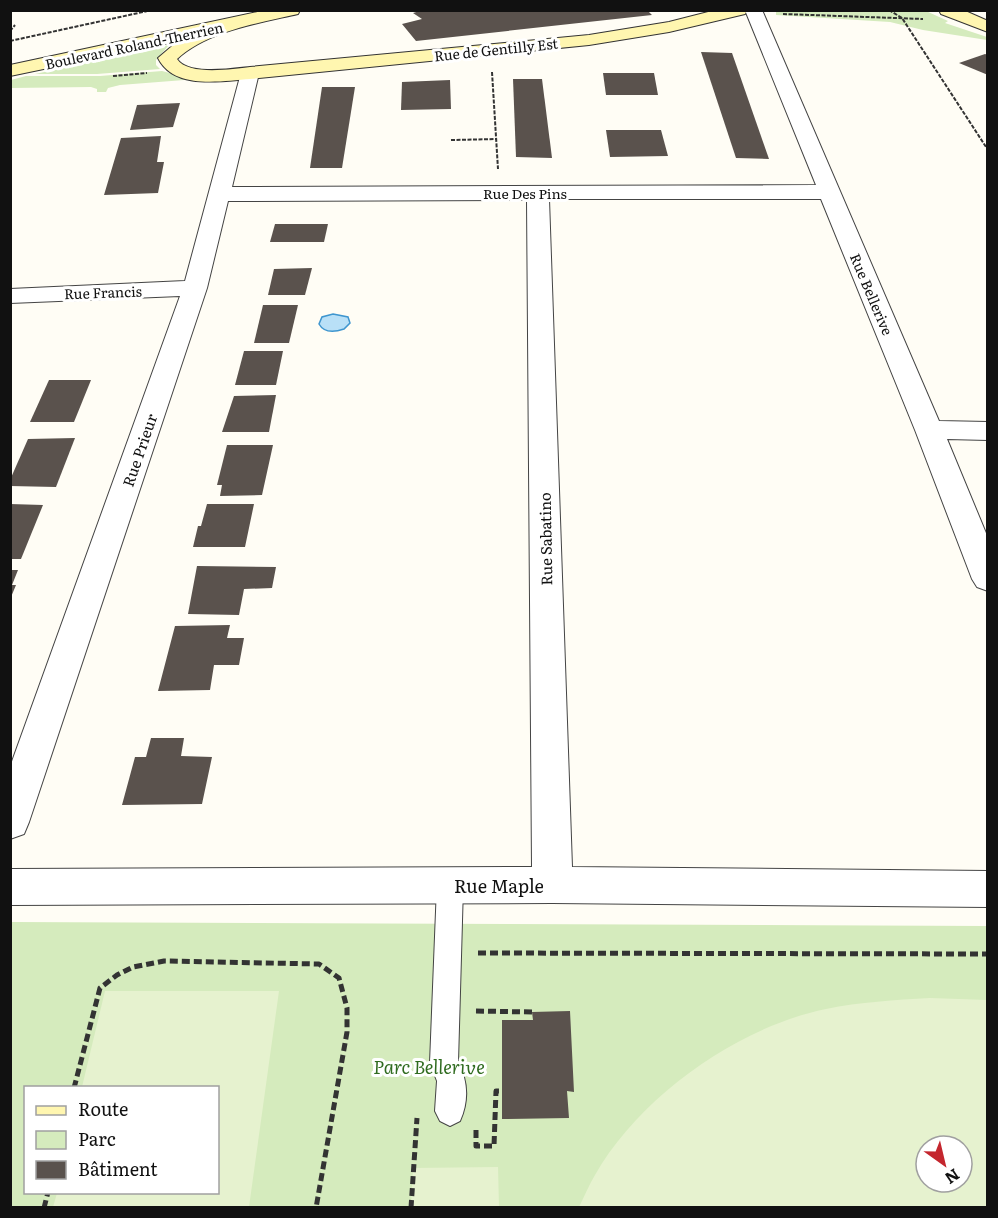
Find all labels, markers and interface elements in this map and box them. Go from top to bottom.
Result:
street label: Boulevard Roland-Therrien [43,16,225,74]
street label: Rue de Gentilly Est [433,33,559,65]
street label: Rue Des Pins [483,183,567,203]
street label: Rue Bellerive [846,250,898,338]
street label: Rue Francis [64,281,142,303]
street label: Rue Prieur [116,410,162,490]
street label: Rue Sabatino [533,492,557,586]
street label: Rue Maple [454,872,544,899]
park label: Parc Bellerive [373,1053,485,1080]
legend [24,1086,219,1194]
text: Route [78,1095,128,1122]
text: Parc [78,1125,116,1152]
north arrow [914,1134,974,1194]
text: Bâtiment [78,1155,158,1182]
text: N [941,1164,965,1191]

